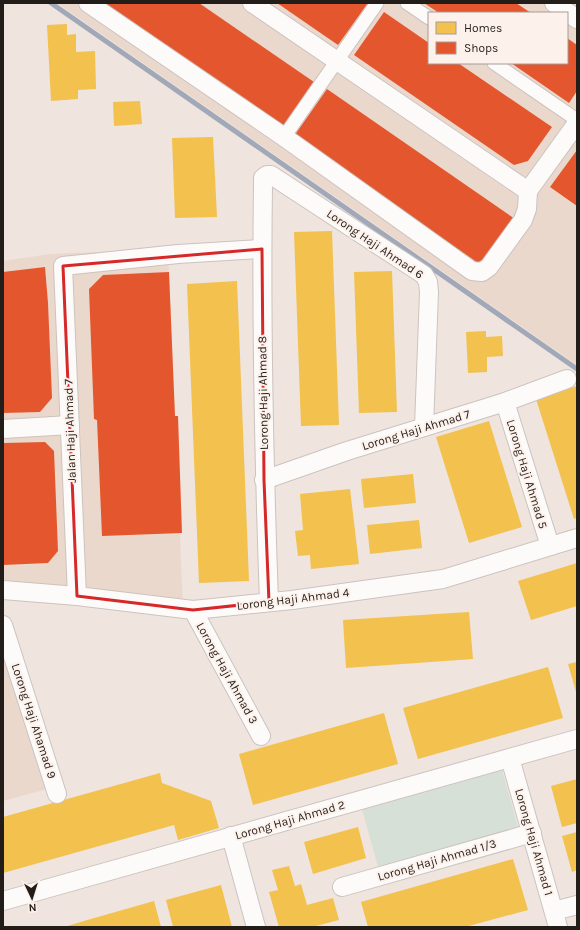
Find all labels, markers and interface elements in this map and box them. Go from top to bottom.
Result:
legend [428,12,568,64]
text: Homes [464,21,502,35]
text: Shops [464,41,498,55]
street label: Lorong Haji Ahmad 6 [324,206,426,282]
street label: Lorong Haji Ahmad 8 [255,336,271,450]
street label: Jalan Haji Ahmad 7 [61,378,79,483]
street label: Lorong Haji Ahmad 7 [360,407,472,453]
street label: Lorong Haji Ahmad 5 [504,418,550,531]
street label: Lorong Haji Ahmad 4 [236,585,350,613]
street label: Lorong Haji Ahmad 3 [193,620,261,726]
street label: Lorong Haji Ahamad 9 [9,662,59,780]
street label: Lorong Haji Ahmad 1 [512,787,556,897]
street label: Lorong Haji Ahmad 2 [233,798,347,842]
street label: Lorong Haji Ahmad 1/3 [376,836,498,884]
north arrow [12,878,52,918]
text: N [28,901,37,914]

